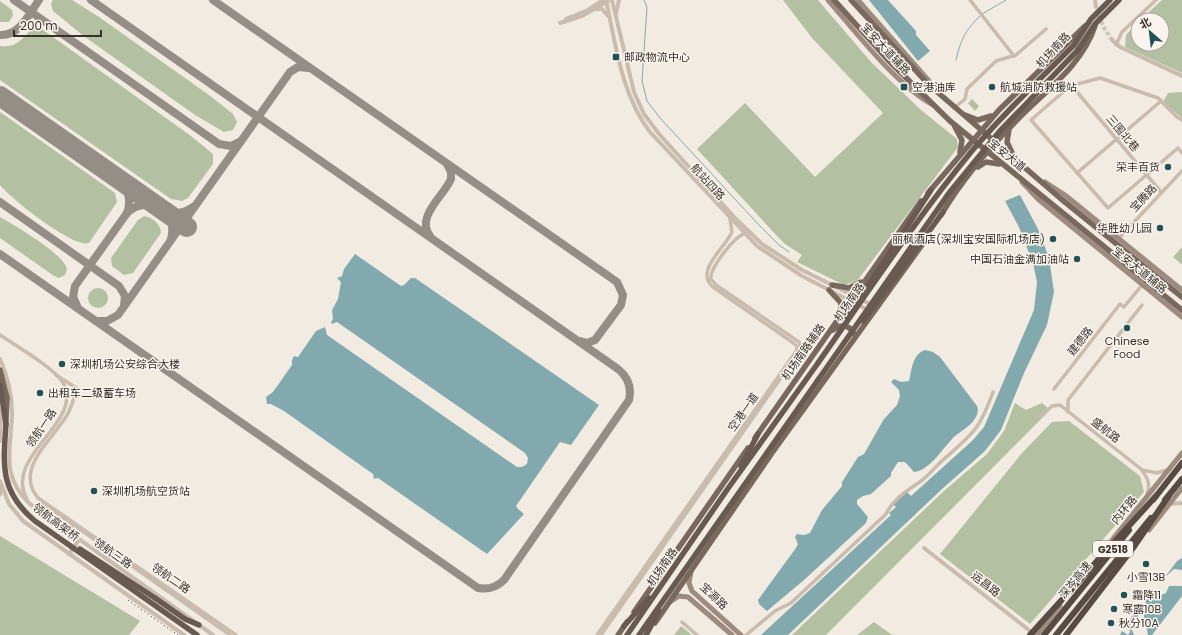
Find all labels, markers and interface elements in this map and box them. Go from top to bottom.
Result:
scale bar [14,12,101,38]
north arrow [1130,12,1170,52]
text: 北 [1137,14,1154,33]
text: 200 m [20,17,58,34]
street label: 宝安大道辅路 [858,19,914,79]
street label: 机场南路 [1032,28,1074,72]
place label: 邮政物流中心 [624,49,690,65]
marker: 邮政物流中心 [611,52,621,62]
place label: 空港油库 [912,79,956,95]
place label: 航城消防救援站 [1000,79,1077,95]
marker: 空港油库 [899,82,909,92]
marker: 航城消防救援站 [987,82,997,92]
street label: 三围北巷 [1103,111,1143,155]
street label: 宝安大道 [985,135,1029,175]
place label: 荣丰百货 [1116,159,1160,175]
street label: 航站四路 [687,160,729,204]
marker: 荣丰百货 [1163,162,1173,172]
street label: 宝腾路 [1126,180,1160,216]
place label: 华胜幼儿园 [1097,220,1152,236]
marker: 华胜幼儿园 [1155,223,1165,233]
place label: 丽枫酒店(深圳宝安国际机场店) [892,231,1045,247]
marker: 丽枫酒店(深圳宝安国际机场店) [1048,234,1058,244]
street label: 宝安大道辅路 [1109,243,1171,297]
place label: 中国石油金满加油站 [970,251,1069,267]
marker: 中国石油金满加油站 [1072,254,1082,264]
street label: 机场南路 [830,279,868,325]
street label: 机场南路辅路 [778,320,828,384]
street label: 建德路 [1064,323,1096,359]
marker: Chinese Food [1122,323,1132,333]
place label: Chinese Food [1105,333,1150,362]
place label: 深圳机场公安综合大楼 [70,356,180,372]
marker: 深圳机场公安综合大楼 [57,359,67,369]
place label: 出租车二级蓄车场 [48,385,136,401]
marker: 出租车二级蓄车场 [35,388,45,398]
street label: 空港一道 [724,389,762,435]
street label: 领航一路 [22,405,60,451]
street label: 盛航路 [1088,414,1124,446]
place label: 深圳机场航空货站 [102,483,190,499]
marker: 深圳机场航空货站 [89,486,99,496]
street label: 内环路 [1107,492,1141,528]
street label: 领航高架桥 [29,499,83,545]
street label: 领航三路 [90,534,136,572]
road number: G2518 [1093,541,1133,557]
street label: 机场南路 [643,544,681,590]
street label: 深岑高速 [1055,558,1095,602]
street label: 领航二路 [148,559,194,597]
marker: 小雪13B [1141,559,1151,569]
street label: 运昌路 [968,568,1004,600]
place label: 小雪13B [1127,569,1166,585]
street label: 宝源路 [697,579,731,613]
place label: 霜降11 [1132,587,1161,603]
marker: 霜降11 [1119,590,1129,600]
place label: 寒露10B [1122,601,1161,617]
marker: 寒露10B [1109,604,1119,614]
place label: 秋分10A [1119,615,1159,631]
marker: 秋分10A [1106,618,1116,628]

